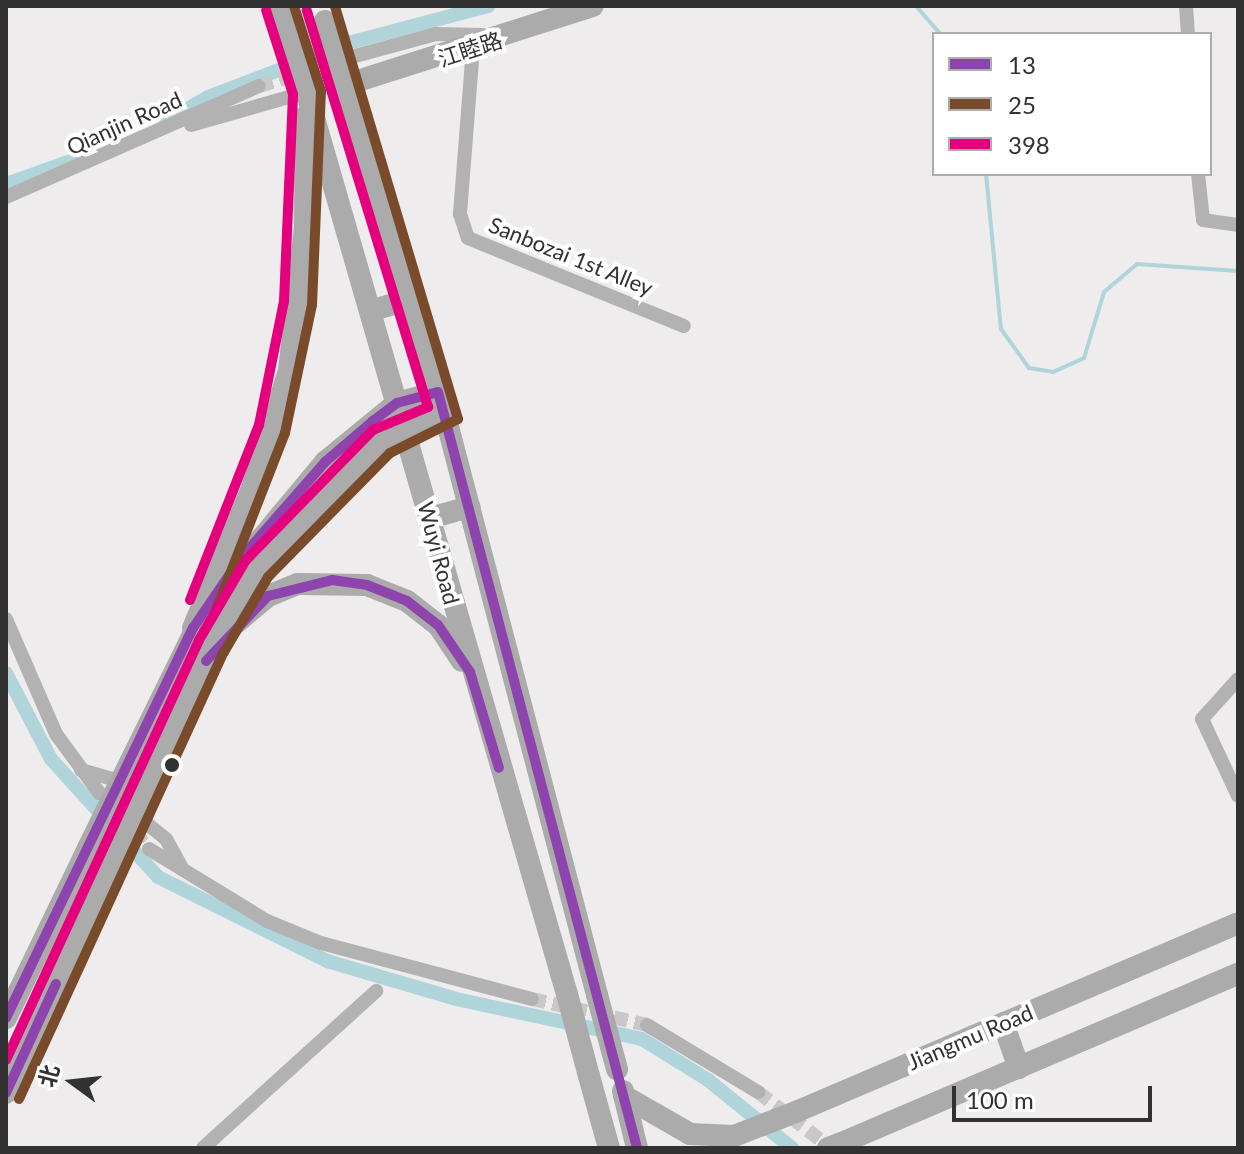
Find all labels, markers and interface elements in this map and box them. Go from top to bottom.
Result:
street label: 江睦路 [435,26,505,72]
legend [932,32,1212,176]
text: 13 [1008,50,1036,79]
street label: Qianjin Road [62,86,186,160]
text: 25 [1008,90,1036,119]
text: 398 [1008,130,1050,159]
street label: Sanbozai 1st Alley [485,211,657,301]
street label: Wuyi Road [413,499,465,607]
unlabelled marker [164,757,180,773]
street label: Jiangmu Road [903,999,1037,1075]
north arrow [32,1042,112,1122]
text: 北 [32,1062,64,1090]
scale bar [956,1070,1156,1120]
text: 100 m [966,1085,1034,1114]

